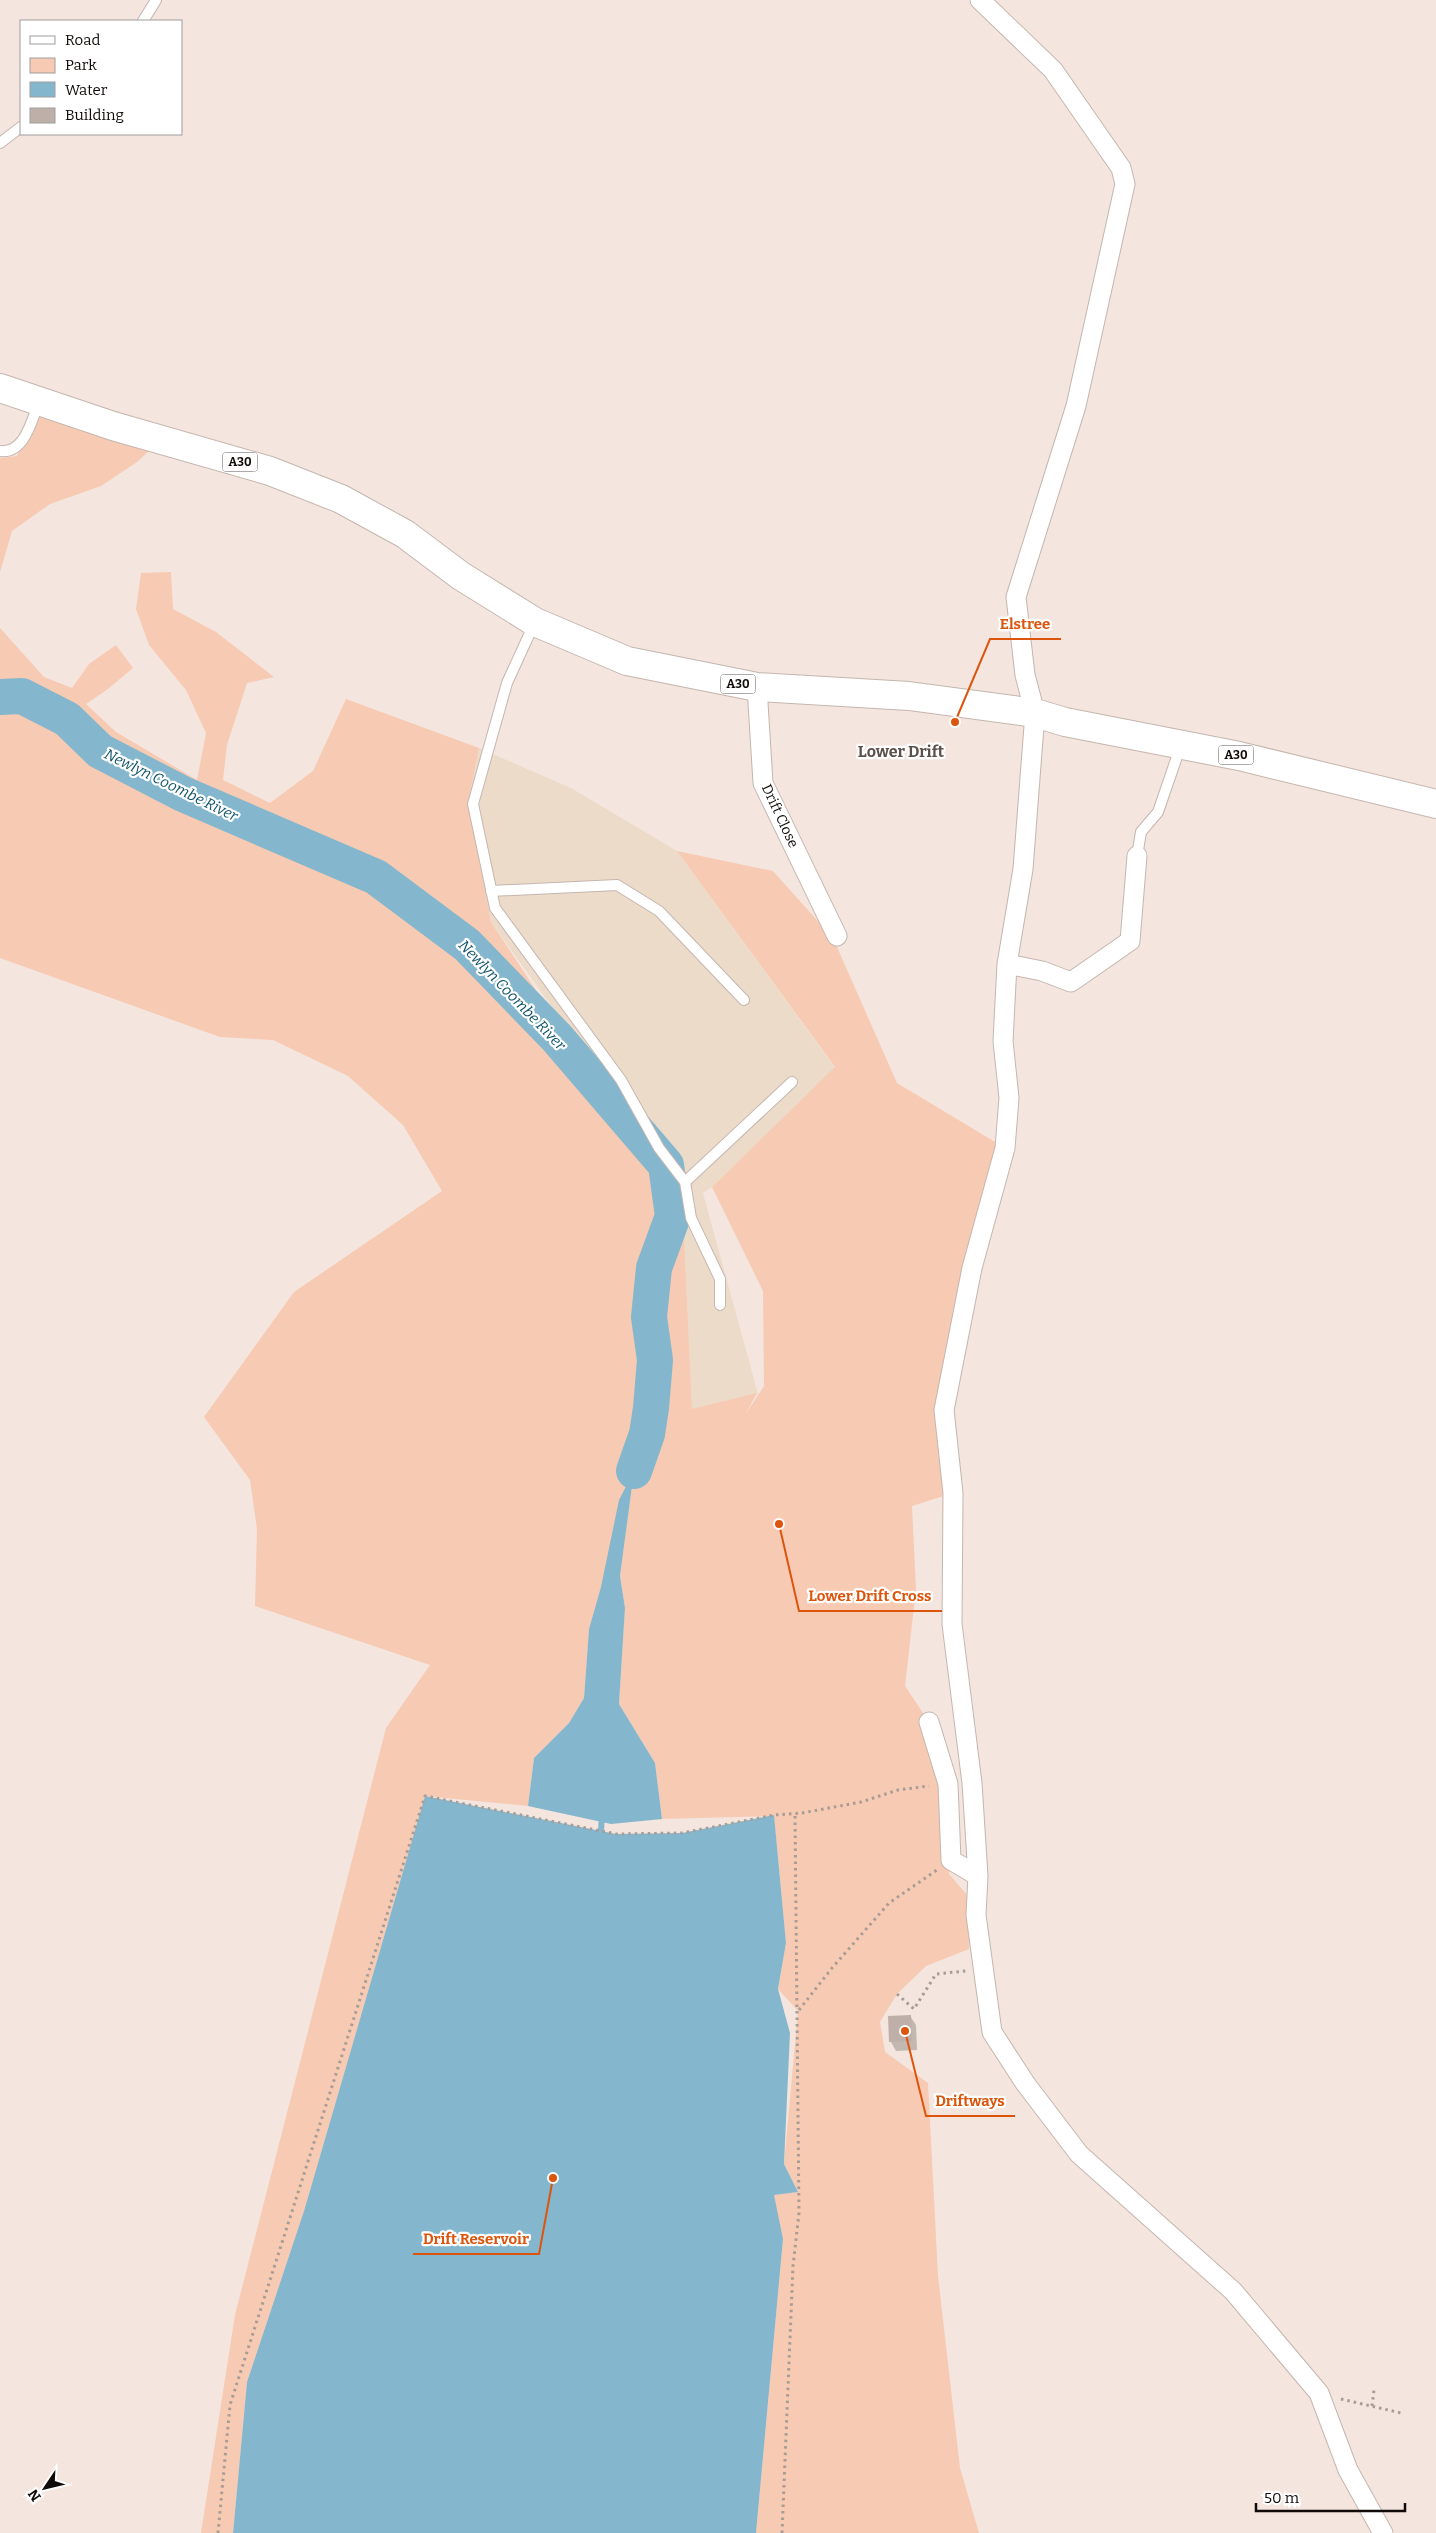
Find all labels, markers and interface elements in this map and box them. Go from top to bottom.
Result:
legend [20,20,182,135]
text: Road [65,31,100,49]
text: Park [65,56,97,74]
text: Water [65,81,108,99]
text: Building [65,106,124,124]
road number: A30 [222,452,258,472]
callout: Elstree [990,609,1061,639]
text: Elstree [1000,615,1050,633]
road number: A30 [720,674,756,694]
district label: Lower Drift [858,742,945,761]
water label: Newlyn Coombe River [101,745,241,826]
road number: A30 [1218,746,1254,764]
street label: Drift Close [758,782,802,850]
water label: Newlyn Coombe River [455,936,570,1054]
callout: Lower Drift Cross [799,1581,942,1611]
text: Lower Drift Cross [808,1587,932,1605]
callout: Driftways [926,2086,1015,2116]
text: Driftways [935,2092,1005,2110]
callout: Drift Reservoir [413,2224,539,2254]
text: Drift Reservoir [423,2230,529,2248]
north arrow [20,2463,70,2513]
scale bar [1256,2480,1405,2512]
text: N [25,2486,45,2504]
text: 50 m [1264,2489,1300,2507]

